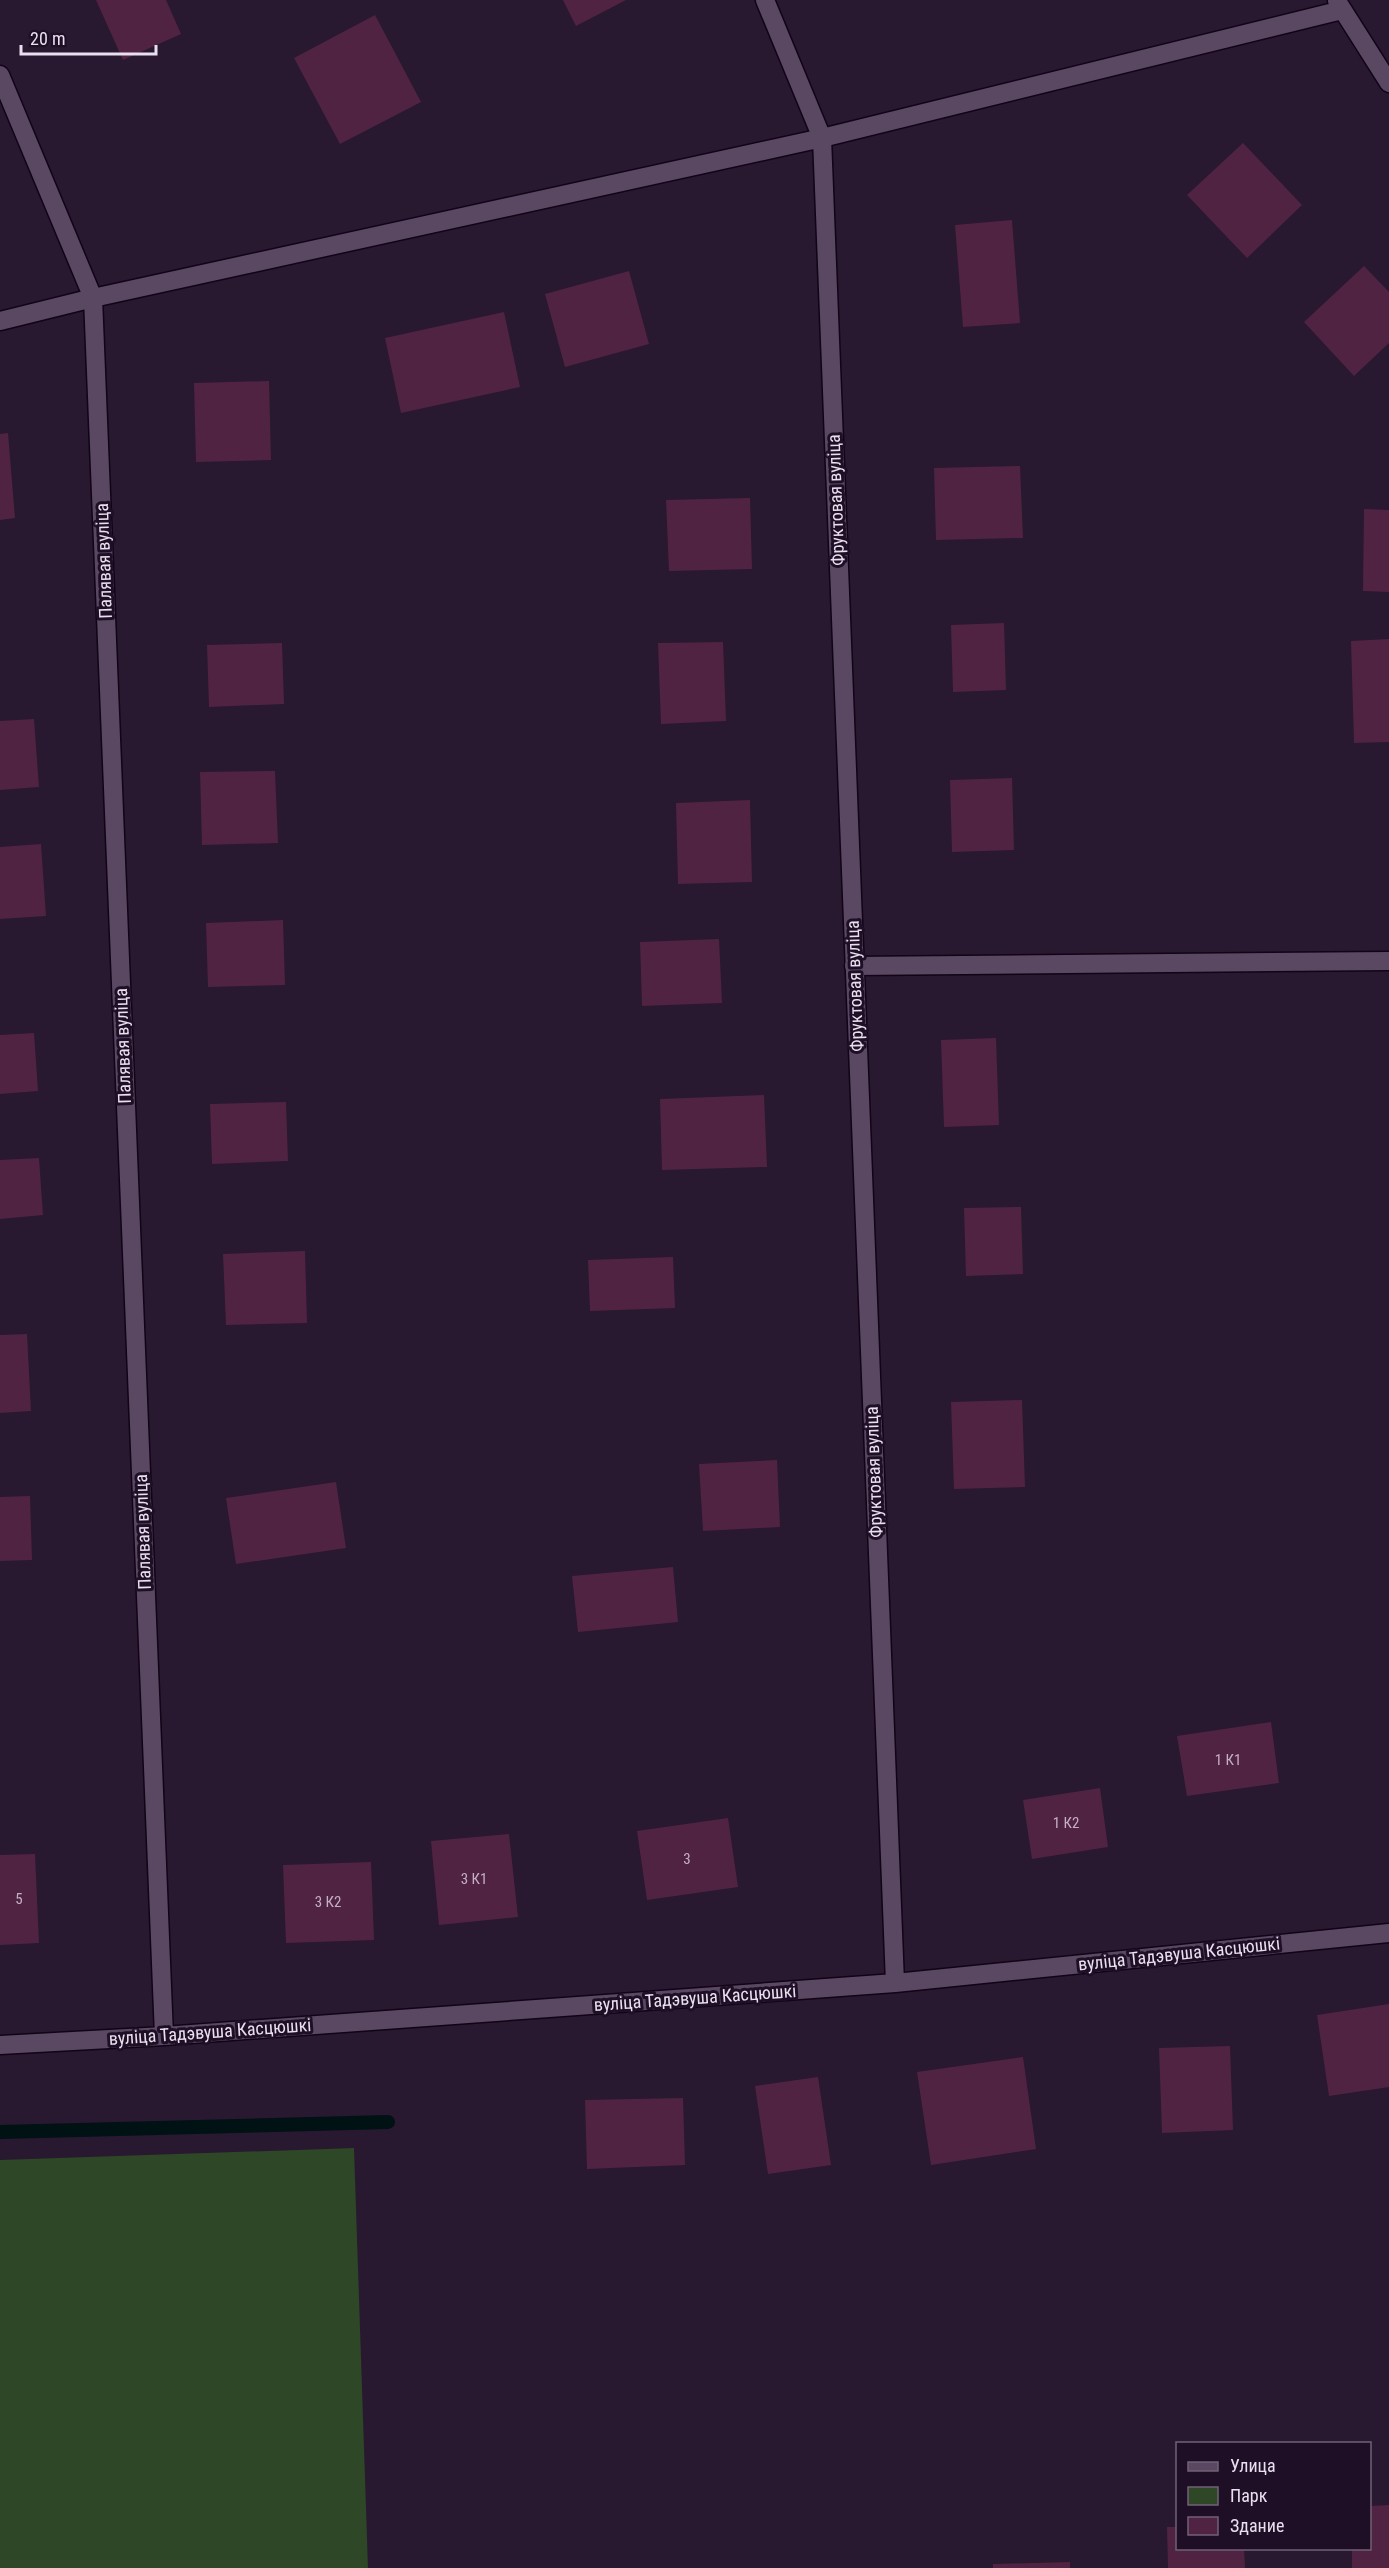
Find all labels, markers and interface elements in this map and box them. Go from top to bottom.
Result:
scale bar [21,18,156,56]
text: 20 m [30,28,65,49]
street label: Фруктовая вуліца [823,434,848,566]
street label: Палявая вуліца [91,503,116,619]
street label: Фруктовая вуліца [842,920,867,1052]
street label: Палявая вуліца [110,988,135,1104]
street label: Фруктовая вуліца [861,1406,886,1538]
street label: Палявая вуліца [130,1474,155,1590]
house number: 1 К1 [1215,1751,1241,1769]
house number: 1 К2 [1053,1814,1079,1832]
house number: 3 [683,1850,691,1868]
house number: 3 К1 [461,1870,487,1888]
house number: 5 [15,1890,23,1908]
house number: 3 К2 [315,1893,341,1911]
street label: вуліца Тадэвуша Касцюшкі [1077,1932,1281,1975]
street label: вуліца Тадэвуша Касцюшкі [593,1980,797,2015]
street label: вуліца Тадэвуша Касцюшкі [108,2014,312,2049]
legend [1176,2442,1371,2550]
text: Улица [1230,2455,1276,2476]
text: Парк [1230,2485,1268,2506]
text: Здание [1230,2515,1284,2536]

